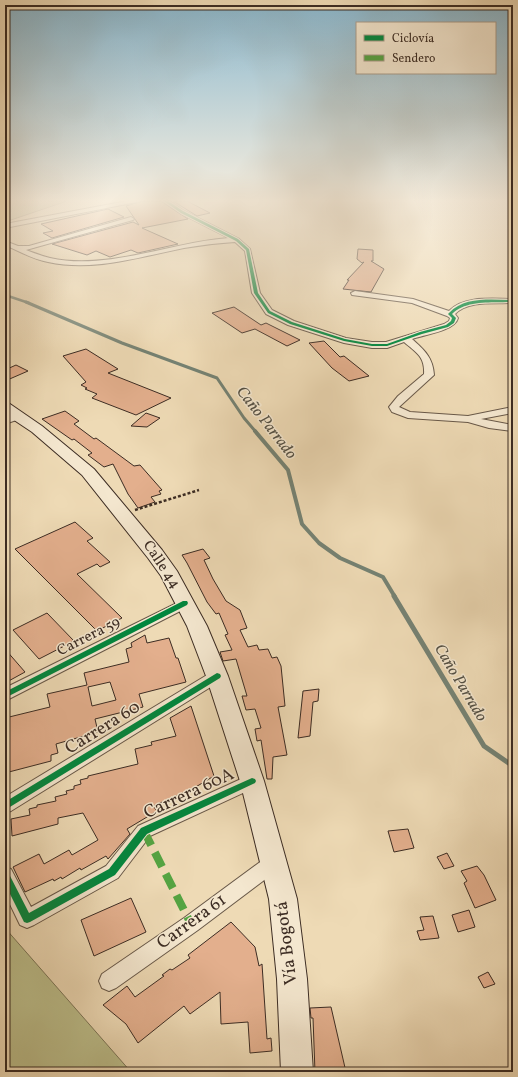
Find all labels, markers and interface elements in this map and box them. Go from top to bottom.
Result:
legend [356,22,496,74]
text: Ciclovía [392,31,434,47]
text: Sendero [392,51,435,67]
water label: Caño Parrado [231,382,302,465]
street label: Calle 44 [137,537,185,593]
street label: Carrera 59 [54,612,124,662]
water label: Caño Parrado [428,640,492,727]
street label: Carrera 60 [61,695,146,761]
street label: Carrera 60A [140,762,239,826]
street label: Carrera 61 [152,888,232,956]
street label: Vía Bogotá [269,900,305,986]

